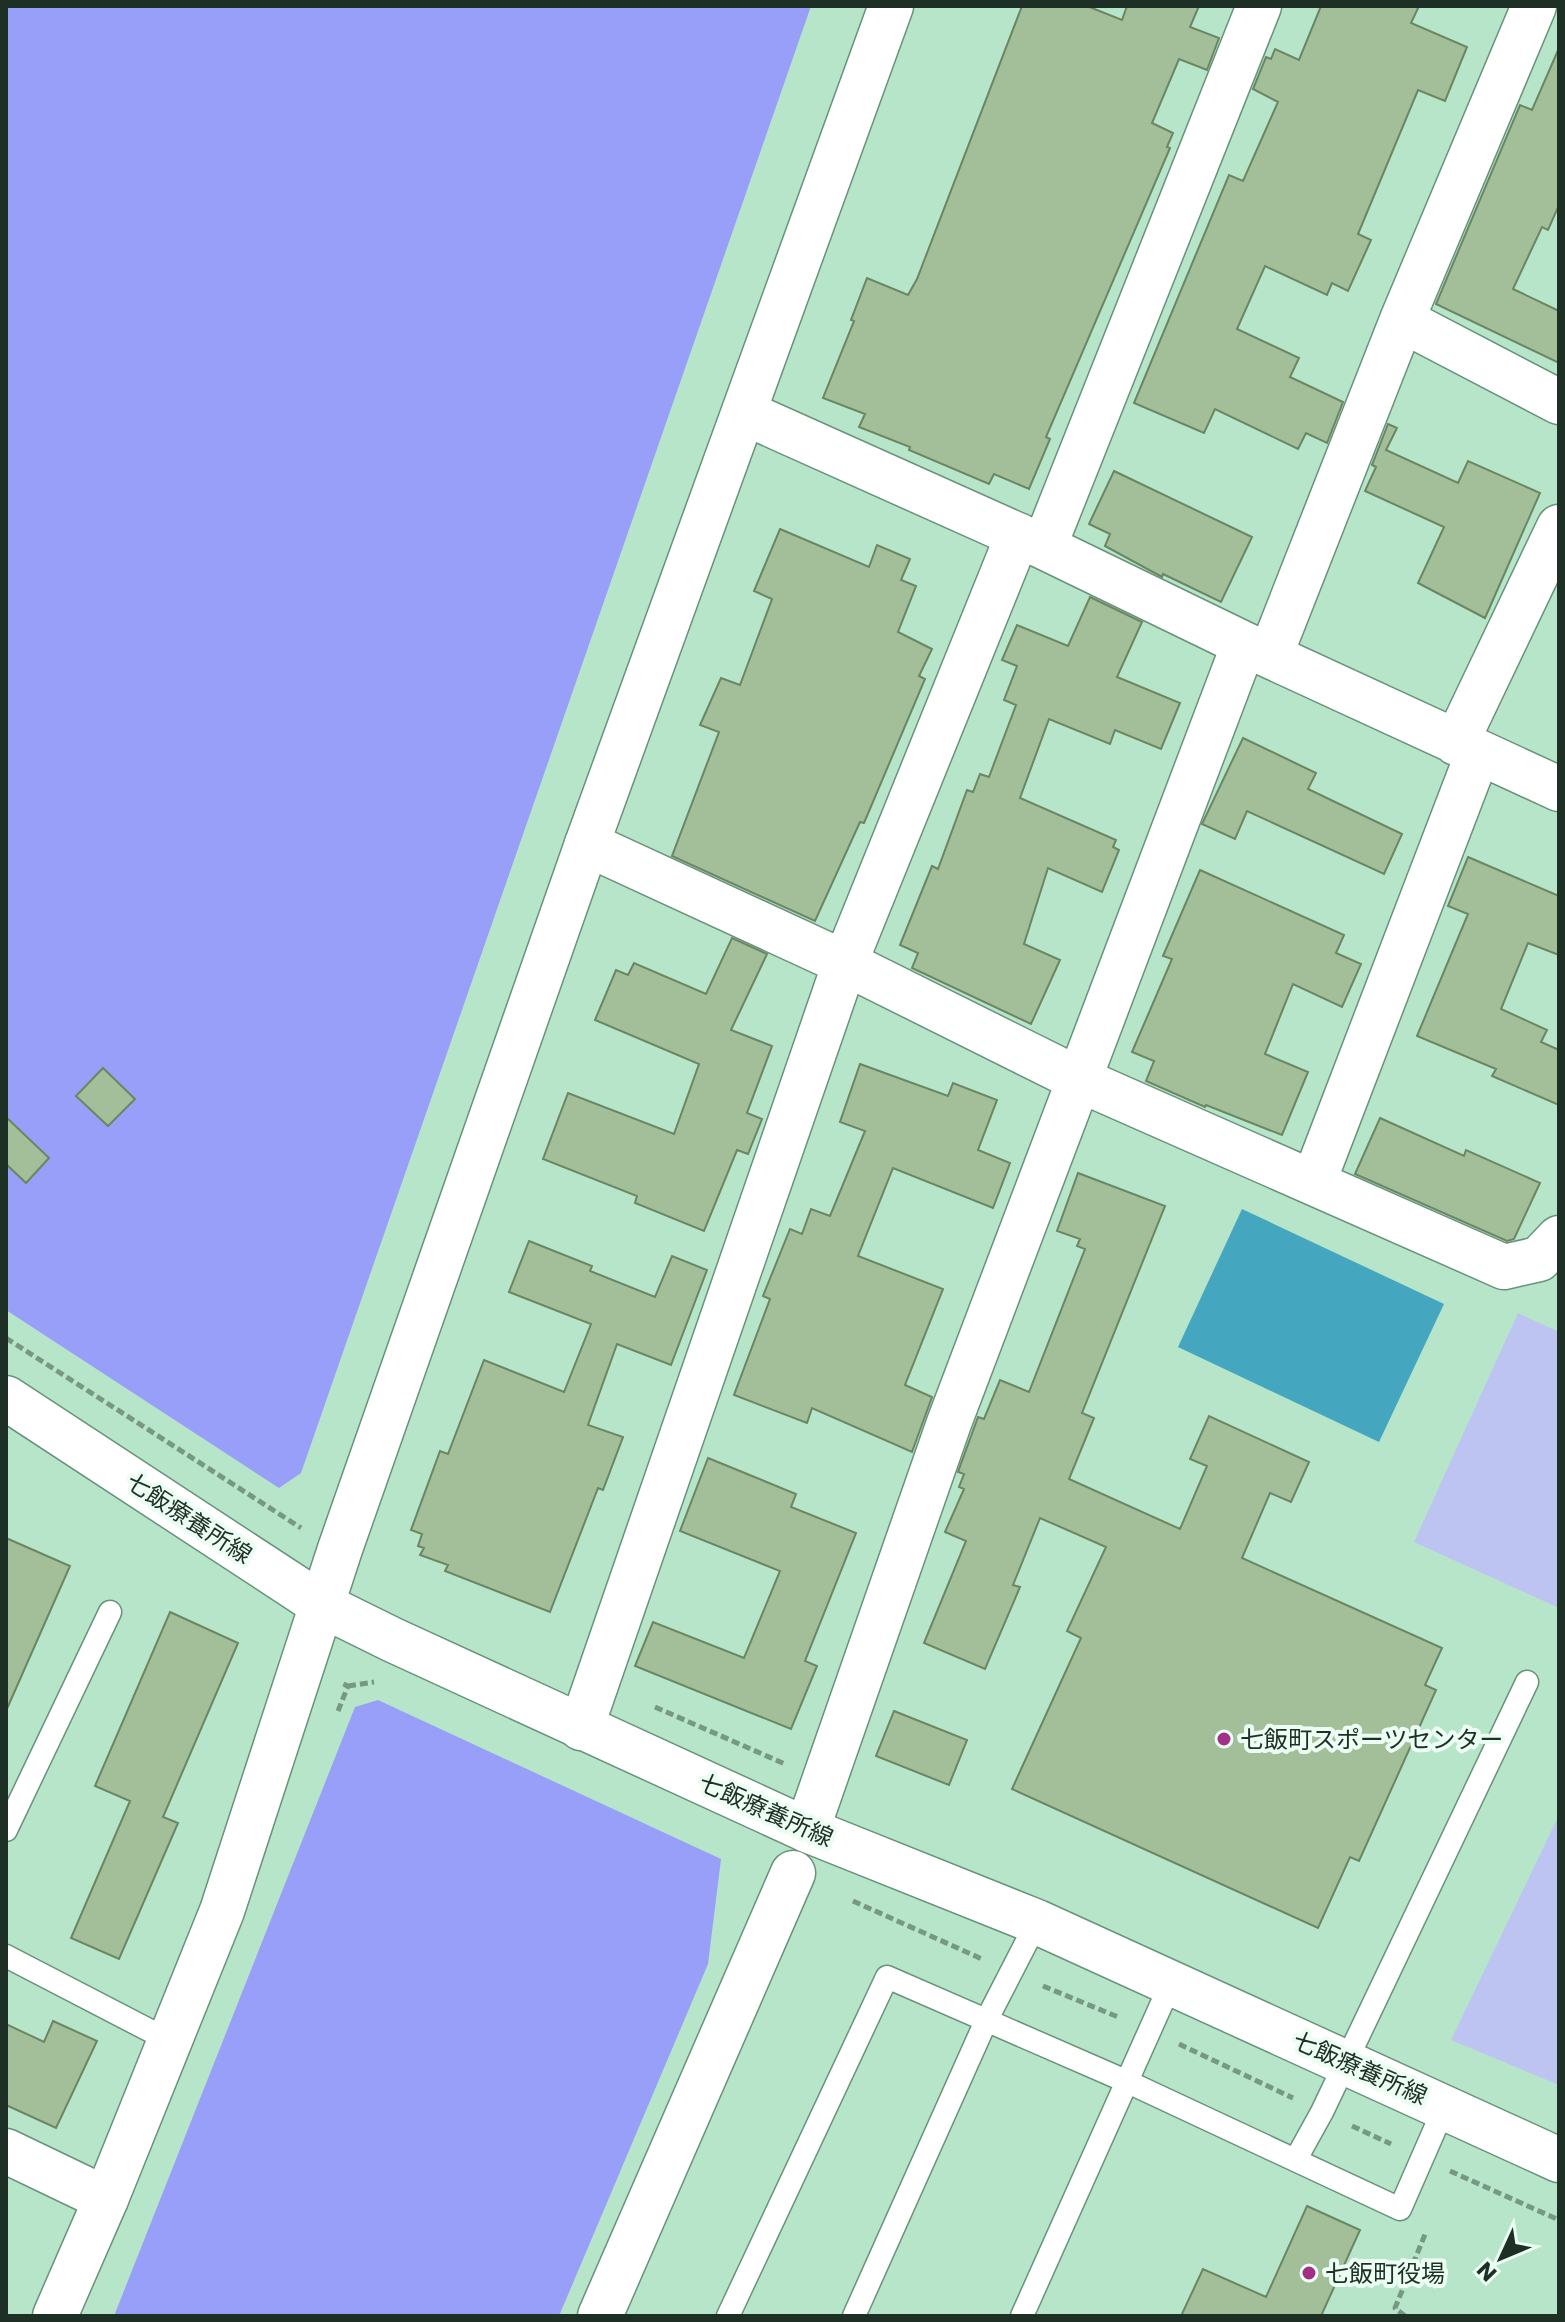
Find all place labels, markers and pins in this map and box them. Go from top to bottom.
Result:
place label: 七飯町スポーツセンター [1240,1723,1504,1756]
marker: 七飯町スポーツセンター [1215,1730,1233,1748]
place label: 七飯町役場 [1325,2257,1445,2290]
marker: 七飯町役場 [1300,2264,1318,2282]

